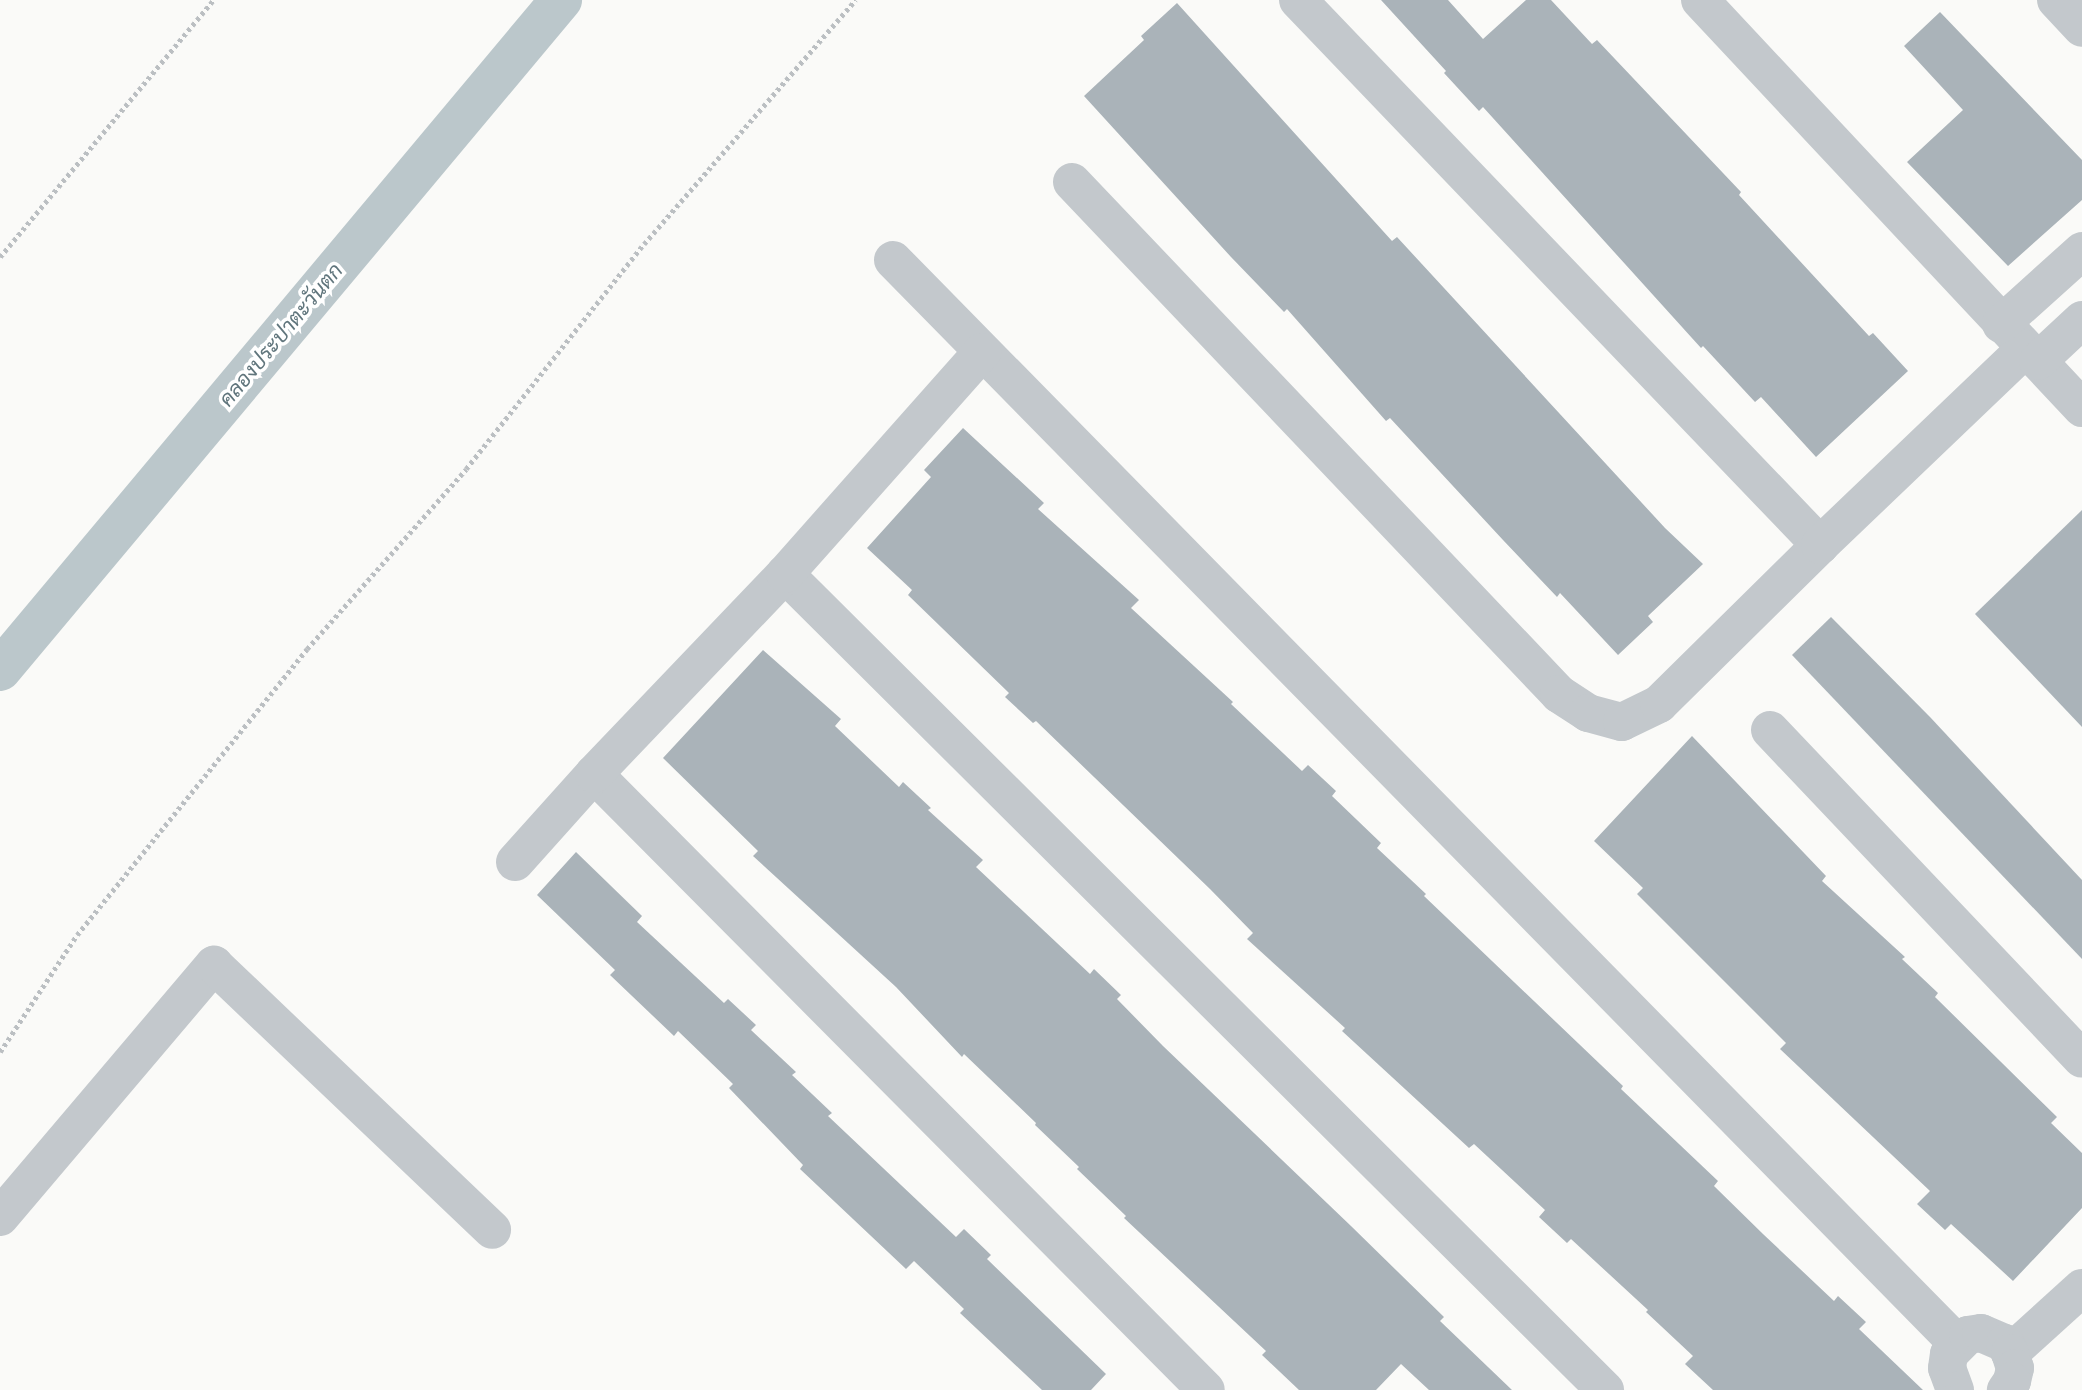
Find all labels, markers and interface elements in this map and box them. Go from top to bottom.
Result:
water label: คลองประปาตะวันตก [214,258,348,412]

